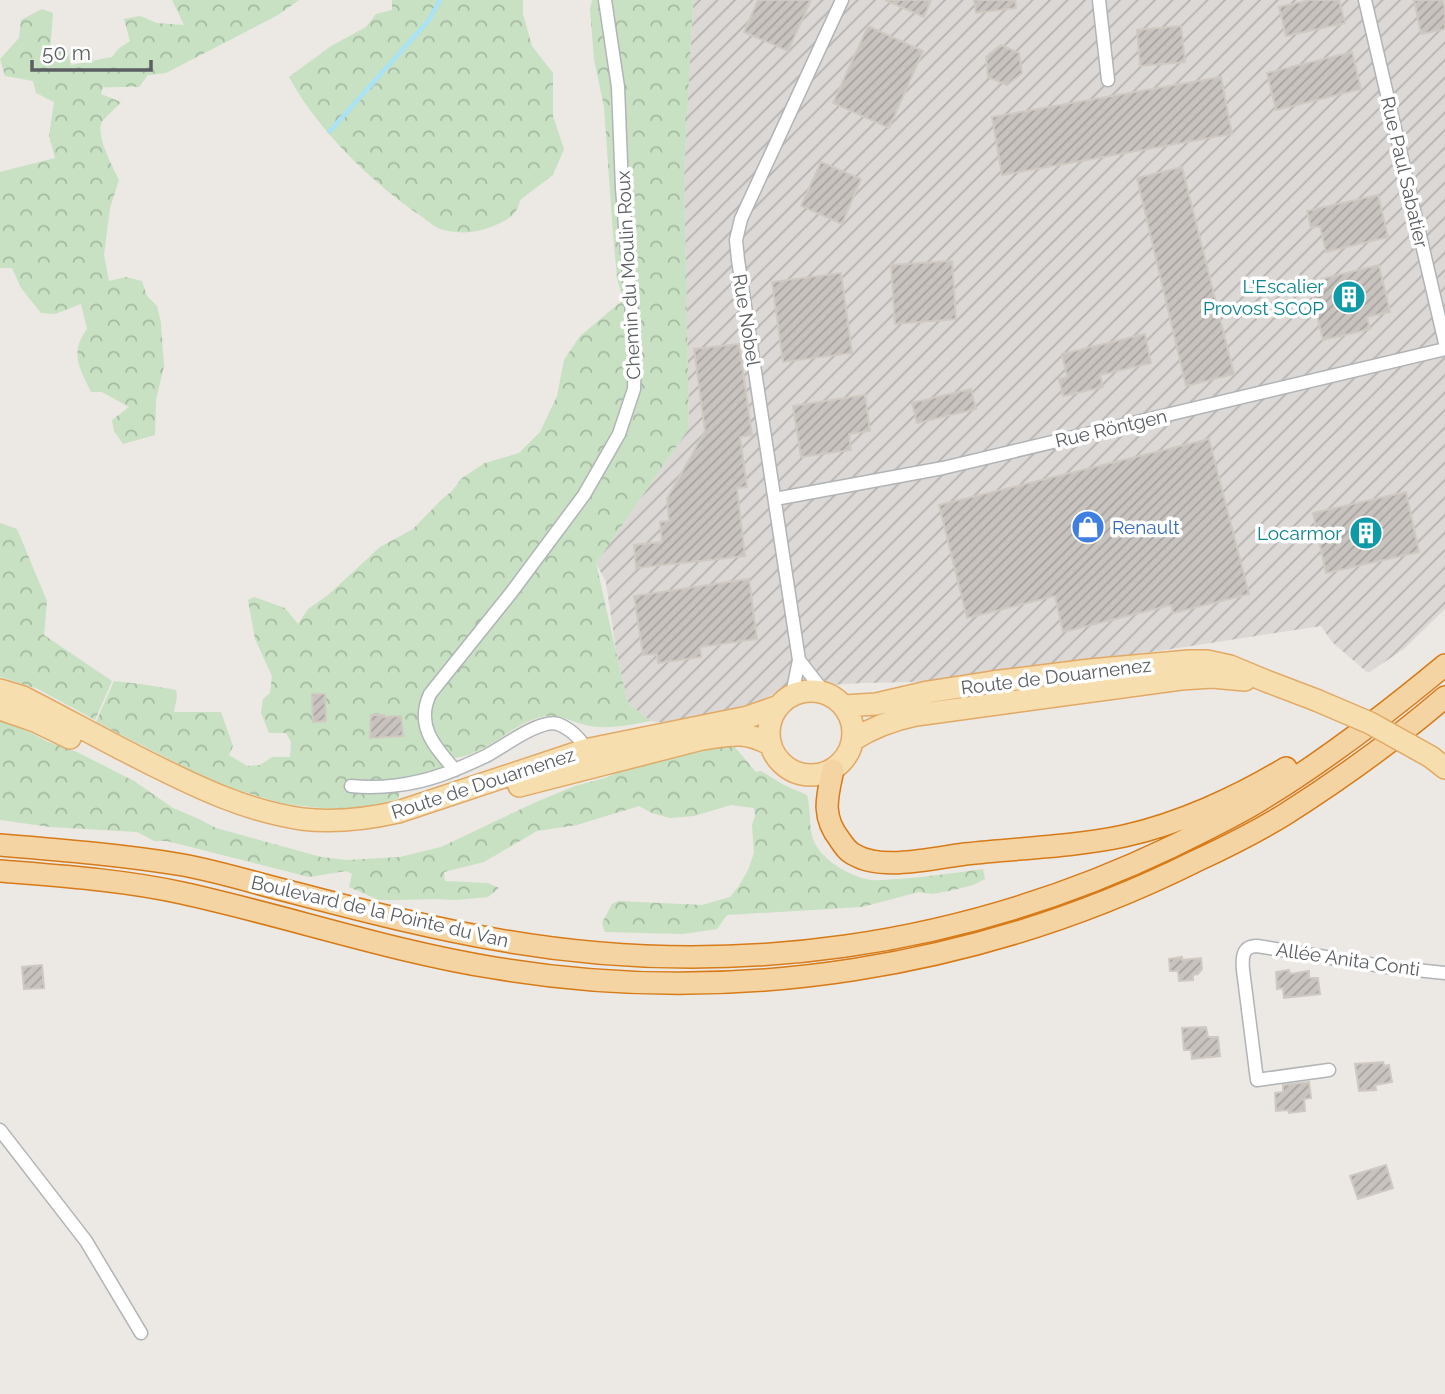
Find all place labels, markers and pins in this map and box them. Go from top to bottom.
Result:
place label: L'Escalier Provost SCOP [1203,275,1324,319]
building icon: L'Escalier Provost SCOP [1330,278,1368,316]
shop icon: Renault [1069,508,1107,546]
building icon: Locarmor [1347,514,1385,552]
place label: Renault [1112,516,1180,538]
place label: Locarmor [1257,522,1342,544]

